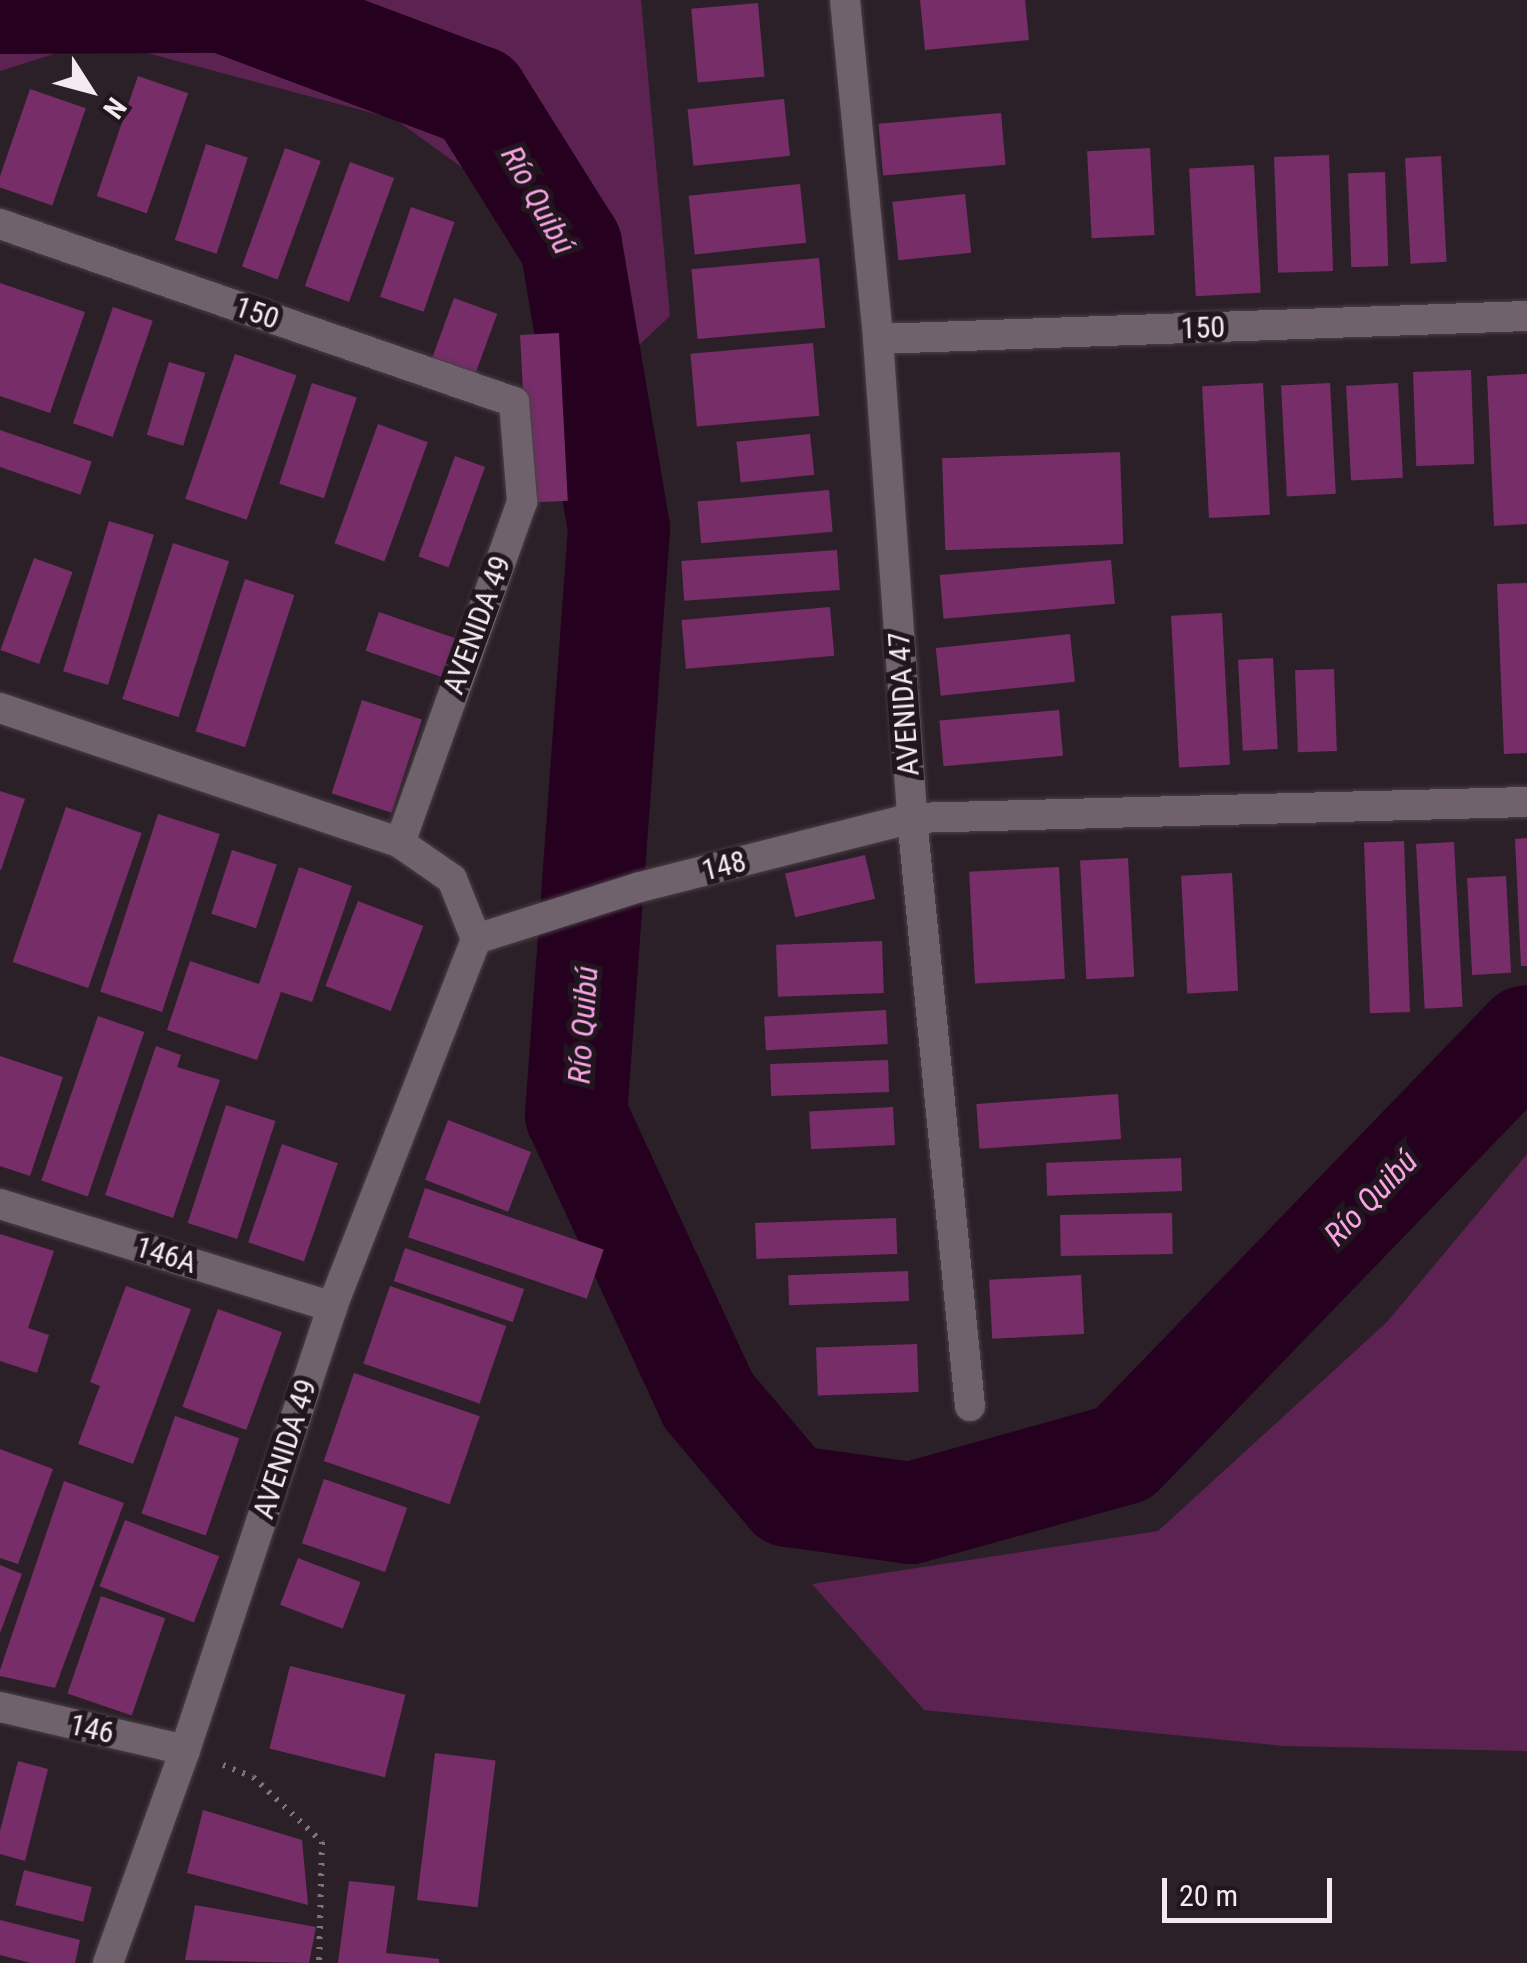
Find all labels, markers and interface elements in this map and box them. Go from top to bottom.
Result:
north arrow [40,40,140,140]
text: N [96,91,133,125]
water label: Río Quibú [493,139,583,261]
street label: 150 [230,289,284,337]
street label: 150 [1180,309,1226,347]
street label: AVENIDA 49 [435,551,519,699]
street label: AVENIDA 47 [881,631,927,777]
street label: 148 [698,843,750,889]
water label: Río Quibú [560,965,606,1085]
water label: Río Quibú [1316,1142,1426,1254]
street label: 146A [131,1229,201,1281]
street label: AVENIDA 49 [246,1375,324,1523]
street label: 146 [66,1706,118,1752]
scale bar [1167,1858,1337,1920]
text: 20 m [1179,1878,1238,1913]

